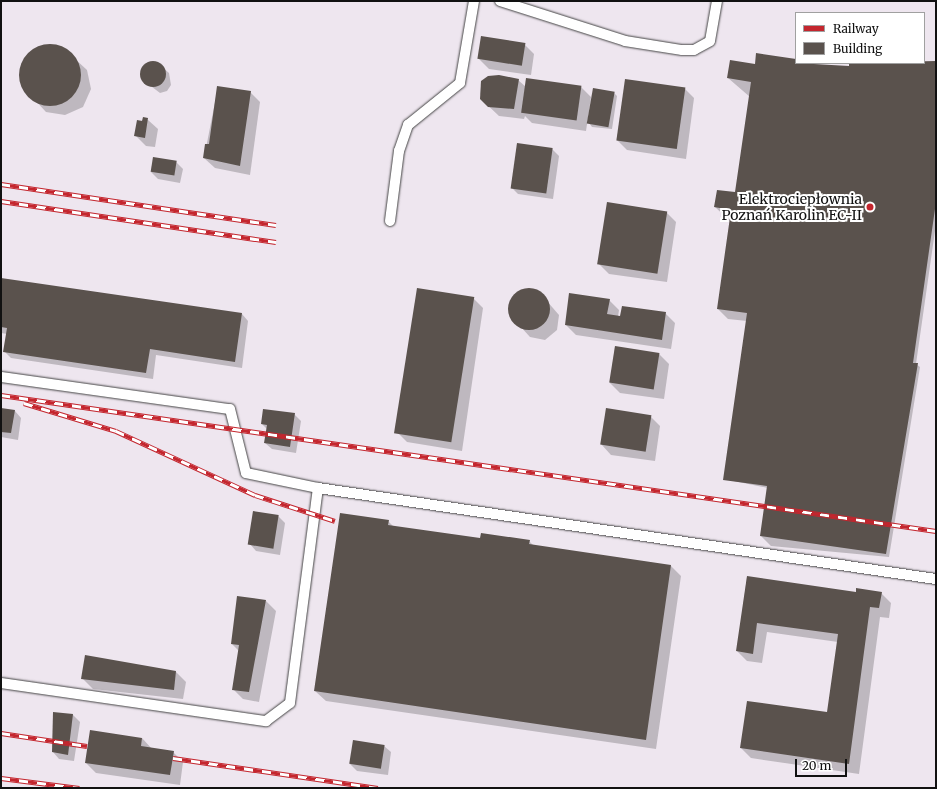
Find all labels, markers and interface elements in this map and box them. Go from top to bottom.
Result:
legend [795,12,925,64]
text: Railway [833,21,879,36]
text: Building [833,41,882,56]
place label: Elektrociepłownia Poznań Karolin EC-II [722,191,862,224]
marker: Elektrociepłownia Poznań Karolin EC-II [865,202,875,212]
scale bar [797,751,849,777]
text: 20 m [802,758,831,773]

